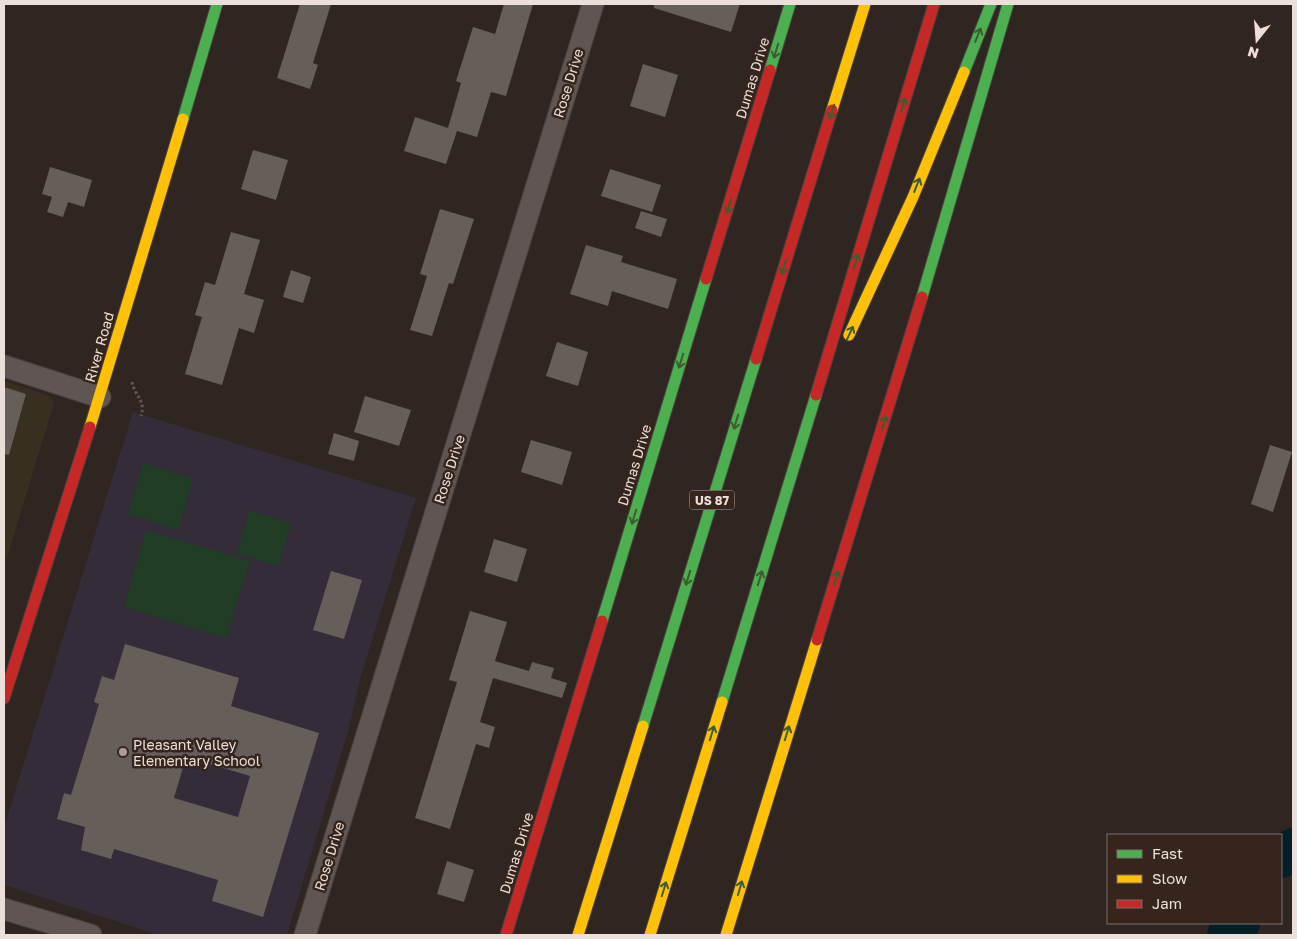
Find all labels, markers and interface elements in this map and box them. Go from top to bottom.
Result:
north arrow [1232,15,1282,65]
one-way arrow [974,28,983,43]
street label: Dumas Drive [732,35,772,121]
one-way arrow [771,42,781,58]
text: N [1245,43,1261,63]
street label: Rose Drive [549,46,587,120]
one-way arrow [899,98,909,114]
one-way arrow [826,103,836,119]
one-way arrow [913,178,922,194]
one-way arrow [723,198,733,214]
one-way arrow [852,253,862,269]
one-way arrow [778,259,788,275]
street label: River Road [81,310,117,384]
one-way arrow [845,326,855,341]
one-way arrow [676,353,686,369]
one-way arrow [730,414,740,430]
one-way arrow [880,415,890,431]
street label: Dumas Drive [614,422,654,508]
street label: Rose Drive [430,432,468,506]
road number: US 87 [690,490,734,510]
one-way arrow [628,508,638,524]
one-way arrow [683,569,692,585]
one-way arrow [755,570,765,586]
one-way arrow [832,571,841,586]
one-way arrow [783,725,793,741]
one-way arrow [708,726,717,742]
place label: Pleasant Valley Elementary School [133,736,260,769]
marker: Pleasant Valley Elementary School [117,746,129,758]
street label: Dumas Drive [496,810,536,896]
street label: Rose Drive [310,819,348,893]
legend [1107,834,1282,924]
text: Fast [1152,844,1183,862]
text: Slow [1152,869,1187,887]
one-way arrow [660,881,670,897]
one-way arrow [735,881,745,897]
text: Jam [1152,894,1182,912]

